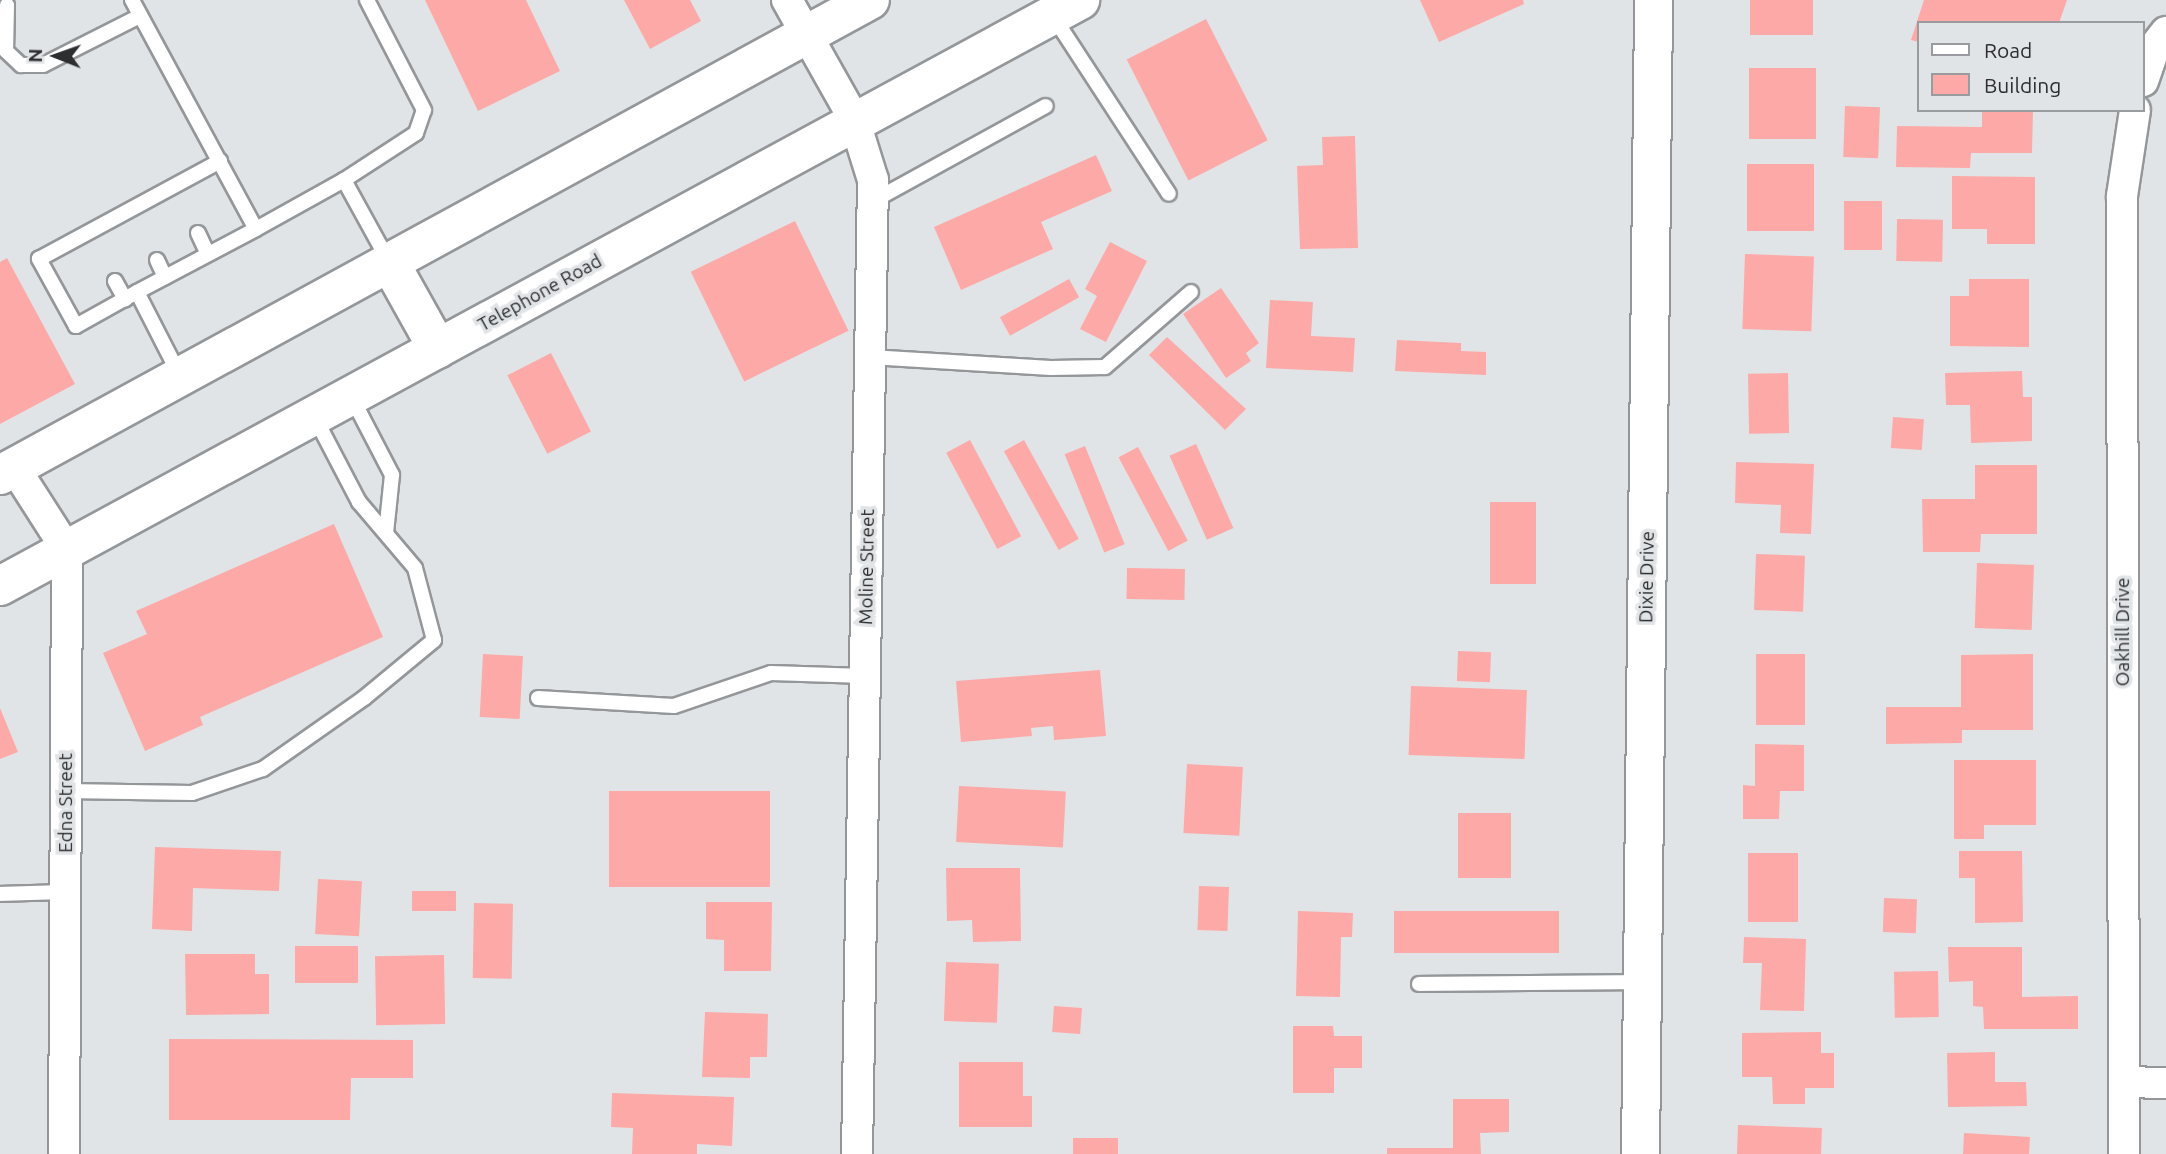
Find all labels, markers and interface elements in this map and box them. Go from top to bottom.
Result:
north arrow [21,21,91,91]
legend [1918,21,2145,112]
text: Road [1984,38,2032,62]
text: N [24,48,46,63]
text: Building [1984,73,2061,97]
street label: Telephone Road [474,250,606,336]
street label: Moline Street [855,509,879,625]
street label: Dixie Drive [1635,531,1659,623]
street label: Oakhill Drive [2112,578,2134,686]
street label: Edna Street [55,753,77,853]

